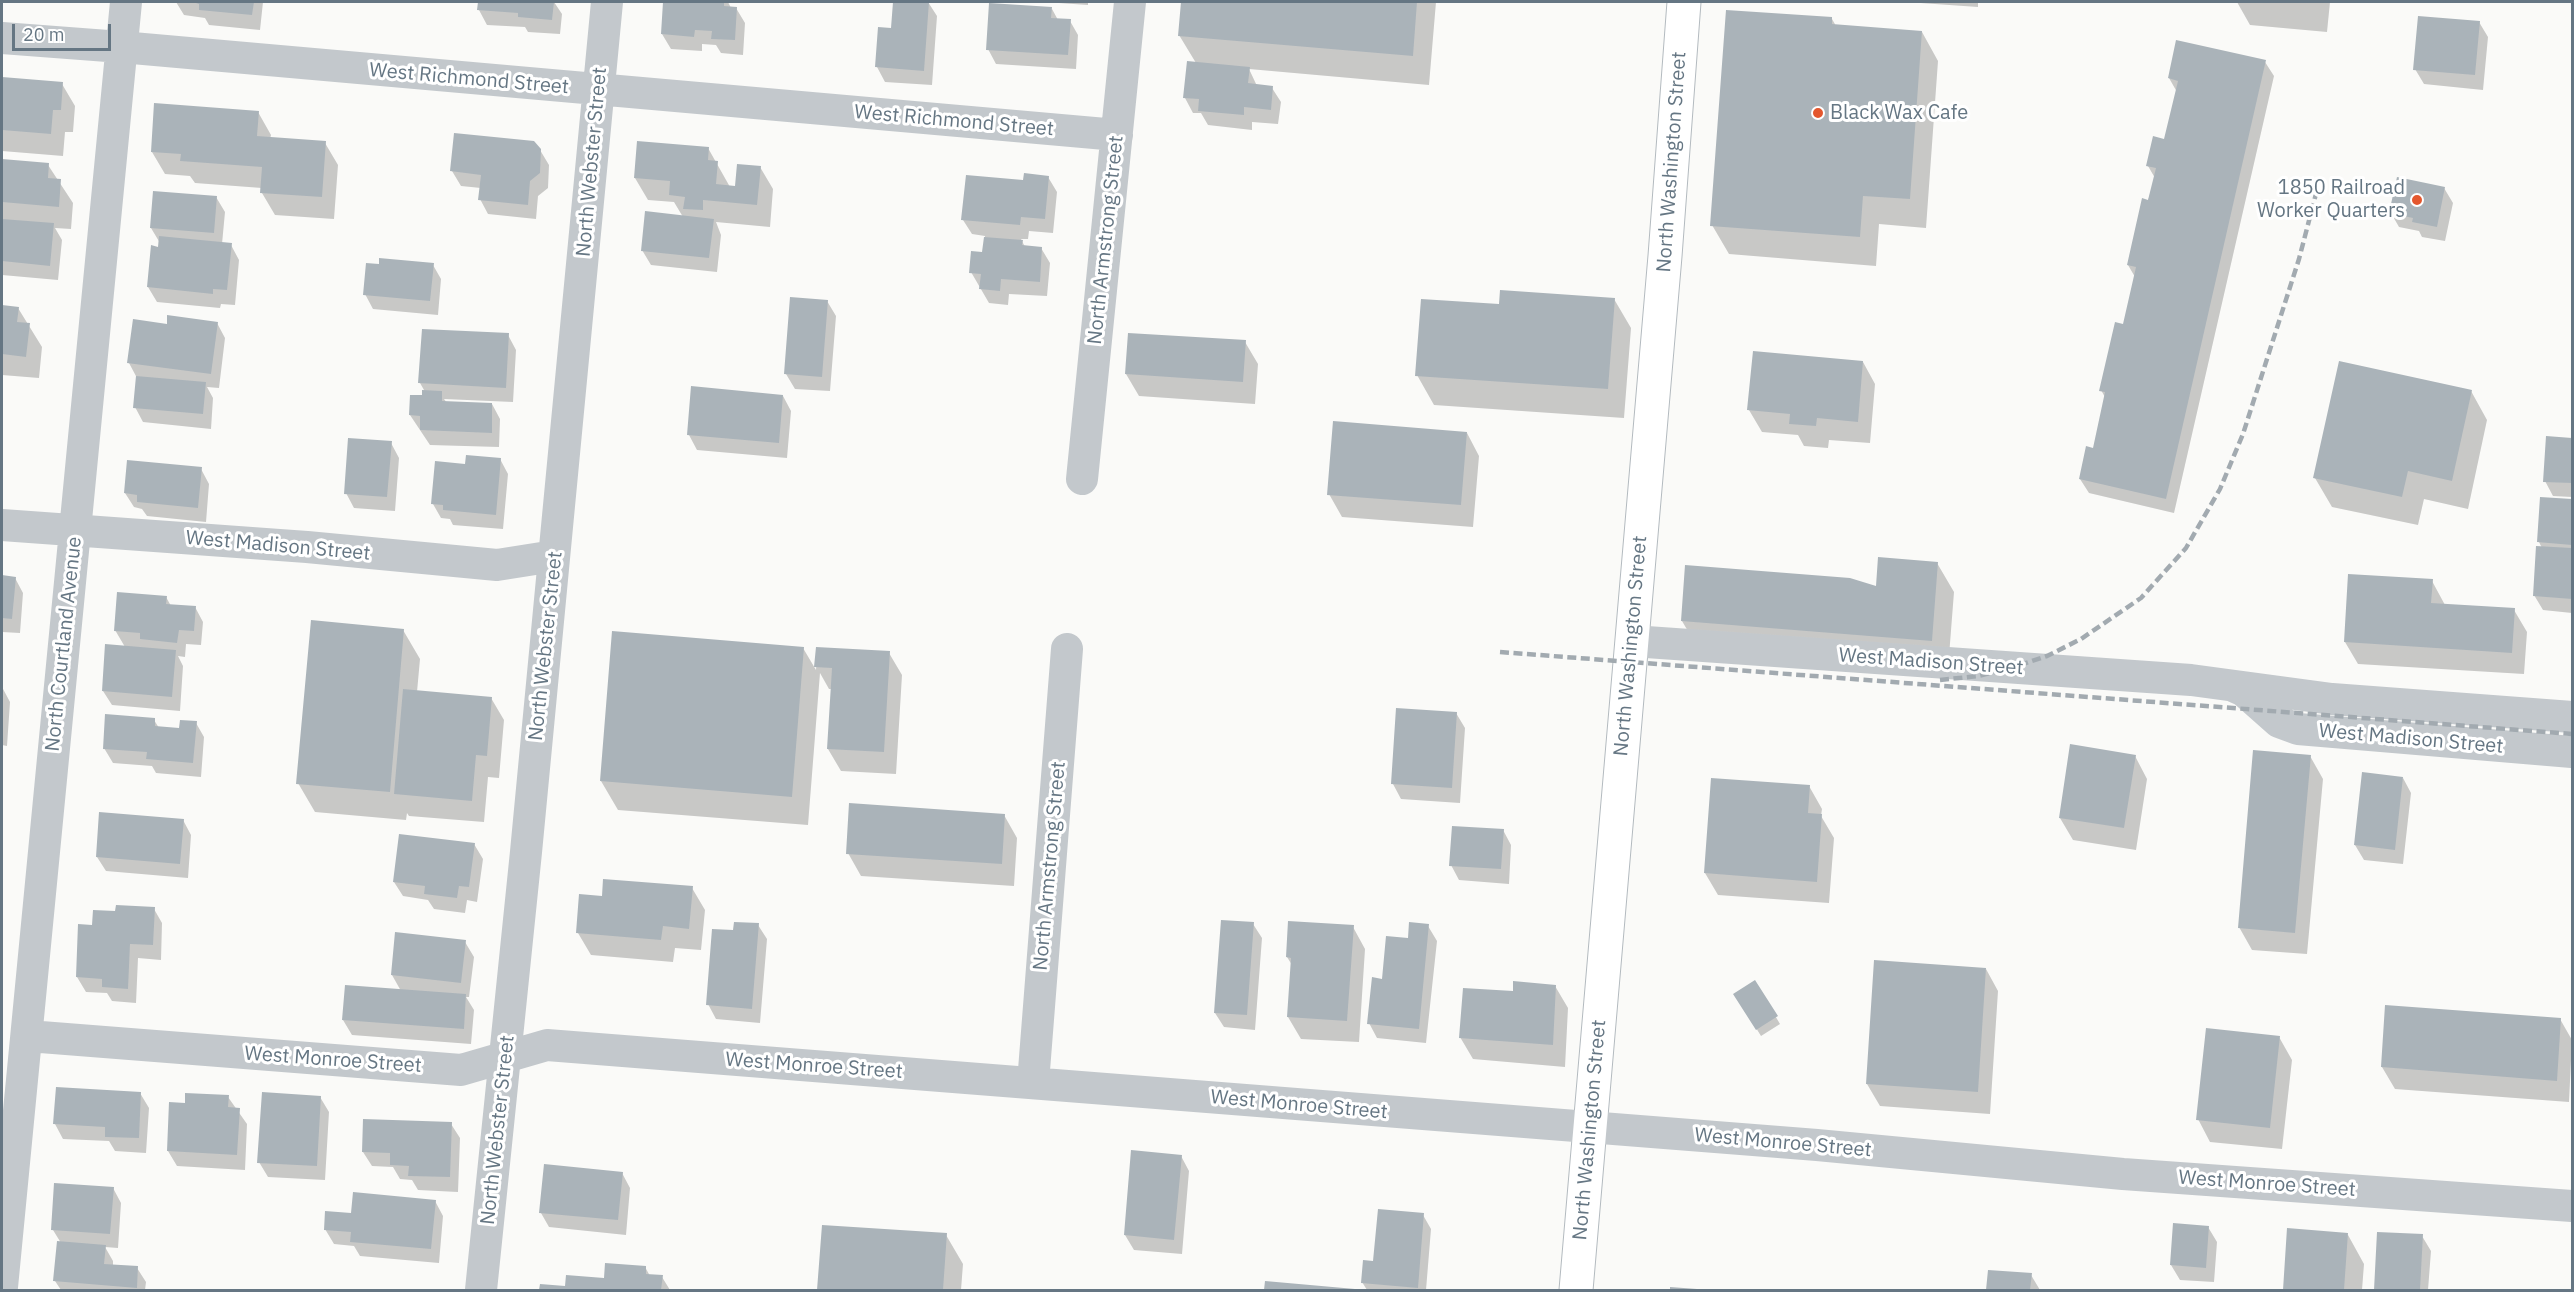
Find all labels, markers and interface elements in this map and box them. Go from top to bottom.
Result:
scale bar [15,12,114,50]
text: 20 m [23,23,65,46]
street label: North Washington Street [1652,51,1692,273]
street label: West Richmond Street [368,58,570,100]
street label: North Webster Street [572,66,612,258]
street label: West Richmond Street [853,100,1055,142]
place label: Black Wax Cafe [1830,101,1968,125]
marker: Black Wax Cafe [1811,106,1825,120]
street label: North Armstrong Street [1083,134,1129,346]
place label: 1850 Railroad Worker Quarters [2257,176,2405,223]
marker: 1850 Railroad Worker Quarters [2410,193,2424,207]
street label: West Madison Street [185,526,371,566]
street label: North Courtland Avenue [41,535,87,753]
street label: North Washington Street [1609,535,1653,757]
street label: North Webster Street [524,550,568,742]
street label: West Madison Street [1838,644,2024,680]
street label: West Madison Street [2318,719,2504,759]
street label: North Armstrong Street [1029,760,1071,972]
street label: North Washington Street [1568,1019,1612,1241]
street label: North Webster Street [476,1034,520,1226]
street label: West Monroe Street [244,1042,422,1078]
street label: West Monroe Street [725,1048,903,1084]
street label: West Monroe Street [1209,1085,1389,1125]
street label: West Monroe Street [1693,1123,1873,1163]
street label: West Monroe Street [2178,1166,2356,1202]

